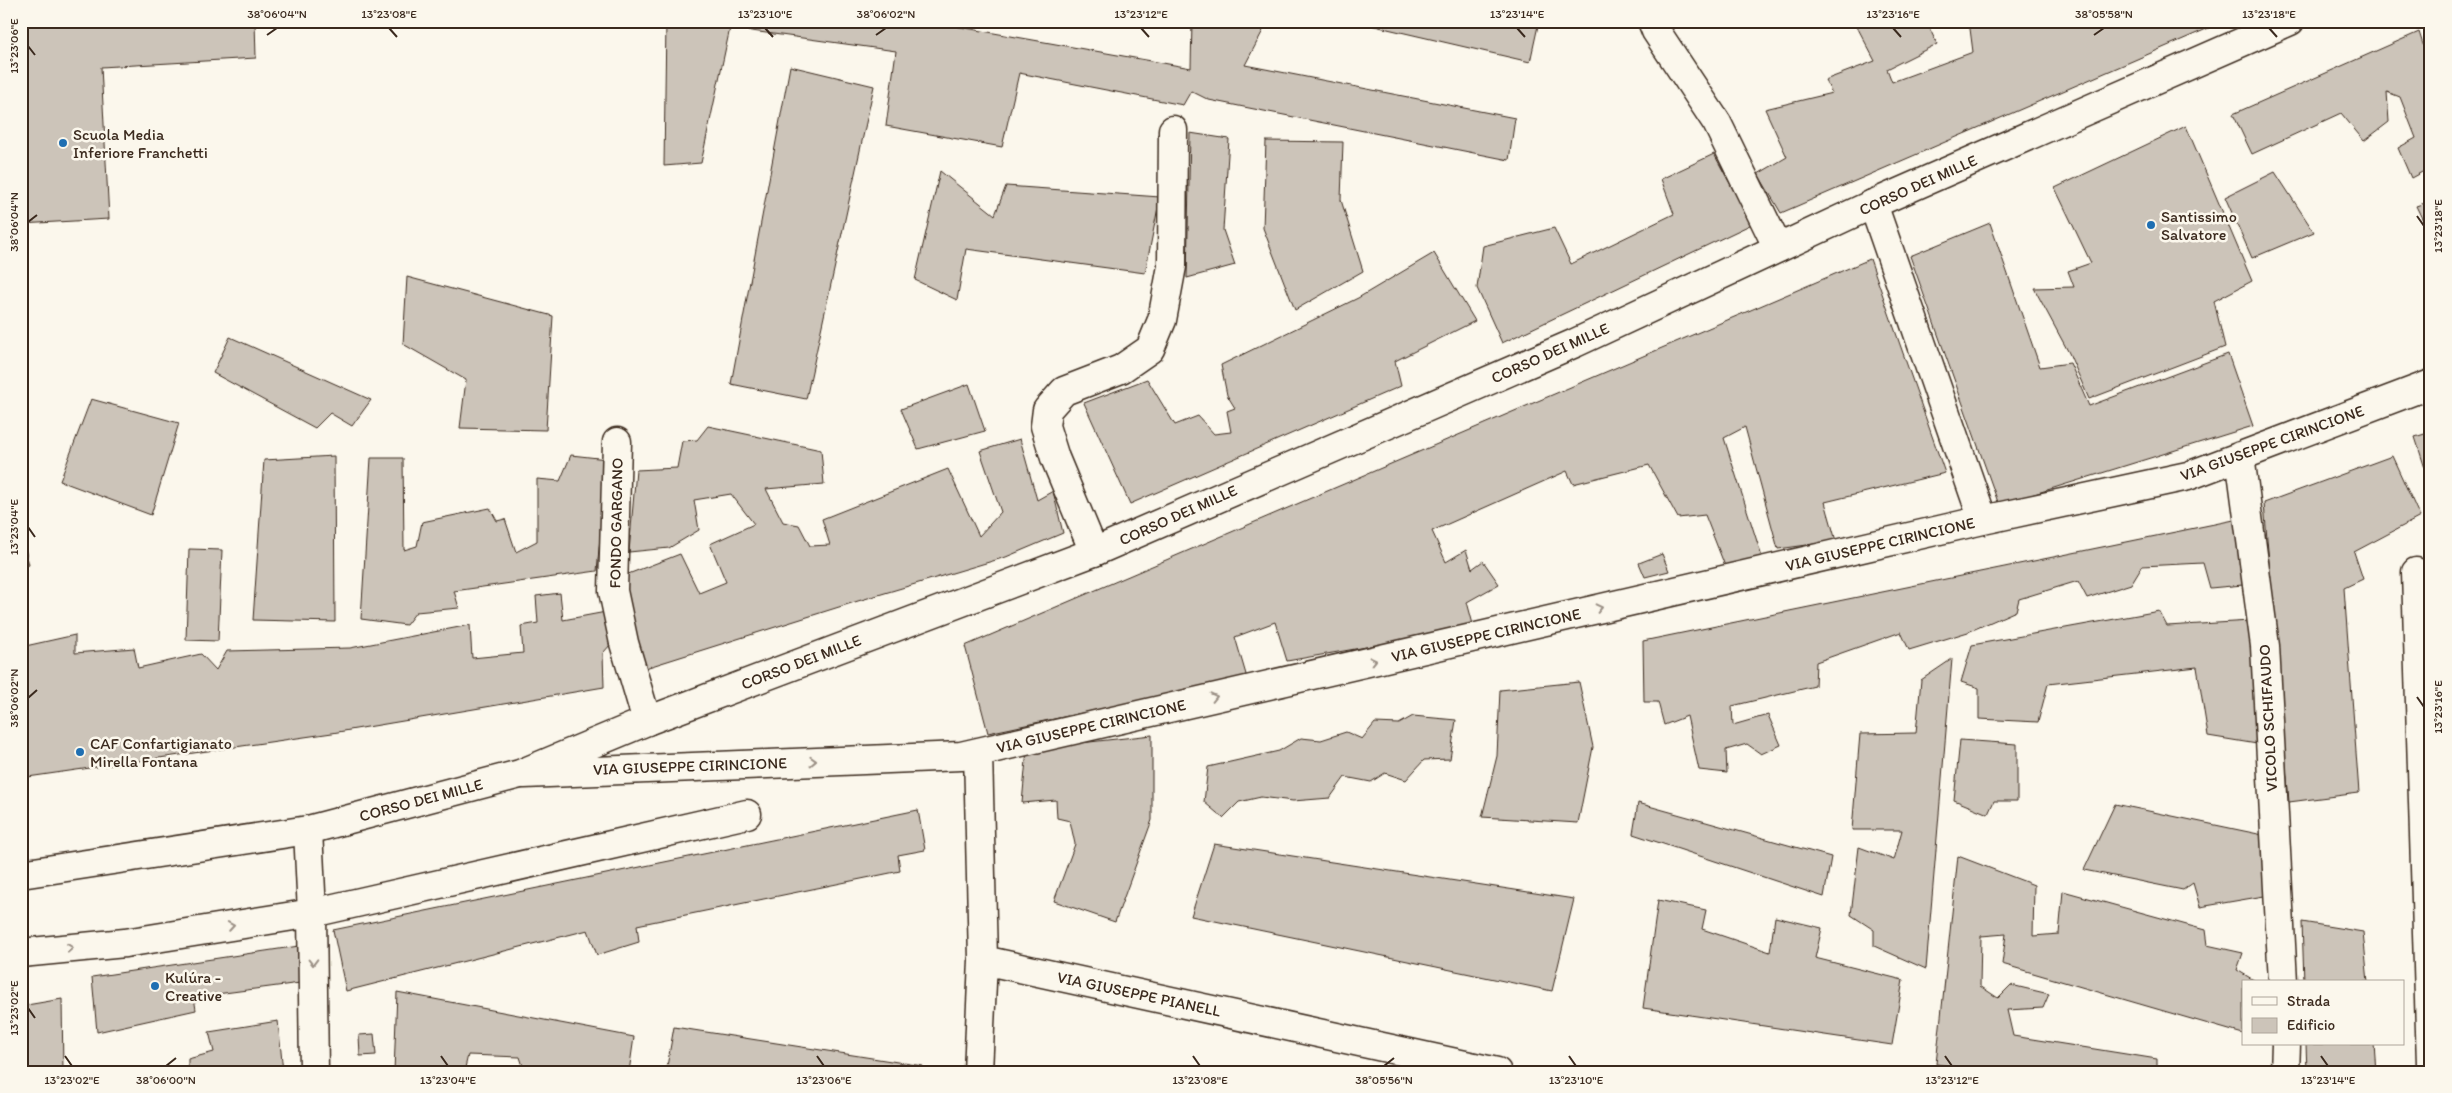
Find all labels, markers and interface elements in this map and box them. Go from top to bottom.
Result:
text: 38°06'04"N [247,7,307,21]
text: 13°23'08"E [361,7,417,21]
text: 13°23'10"E [738,7,793,21]
text: 38°06'02"N [857,7,915,21]
text: 13°23'12"E [1114,7,1168,21]
text: 13°23'14"E [1490,7,1545,21]
text: 13°23'16"E [1866,7,1920,21]
text: 38°05'58"N [2075,7,2133,21]
text: 13°23'18"E [2242,7,2296,21]
text: 13°23'06"E [7,18,21,74]
place label: Scuola Media Inferiore Franchetti [73,125,208,162]
marker: Scuola Media Inferiore Franchetti [57,137,69,149]
street label: CORSO DEI MILLE [1856,150,1980,220]
text: 38°06'04"N [7,192,21,252]
text: 13°23'18"E [2431,199,2445,253]
place label: Santissimo Salvatore [2161,207,2237,244]
marker: Santissimo Salvatore [2145,219,2157,231]
street label: CORSO DEI MILLE [1488,318,1612,388]
street label: VIA GIUSEPPE CIRINCIONE [2178,401,2366,485]
street label: FONDO GARGANO [605,457,627,589]
street label: CORSO DEI MILLE [1116,480,1240,550]
text: 13°23'04"E [7,498,21,555]
street label: VIA GIUSEPPE CIRINCIONE [1783,513,1977,575]
street label: VIA GIUSEPPE CIRINCIONE [1389,604,1583,666]
one-way arrow [1595,604,1604,614]
street label: CORSO DEI MILLE [738,630,864,694]
street label: VICOLO SCHIFAUDO [2255,644,2281,792]
one-way arrow [1368,656,1377,667]
text: 38°06'02"N [7,669,21,727]
text: 13°23'16"E [2431,680,2445,734]
one-way arrow [1210,692,1219,703]
street label: VIA GIUSEPPE CIRINCIONE [994,695,1188,757]
place label: CAF Confartigianato Mirella Fontana [90,734,232,771]
marker: CAF Confartigianato Mirella Fontana [74,746,86,758]
street label: VIA GIUSEPPE CIRINCIONE [593,753,787,779]
one-way arrow [810,756,818,766]
street label: CORSO DEI MILLE [357,774,485,826]
one-way arrow [226,922,235,932]
one-way arrow [66,943,74,954]
one-way arrow [308,958,318,966]
street label: VIA GIUSEPPE PIANELL [1055,967,1223,1021]
place label: Kulúra - Creative [165,968,222,1005]
text: 13°23'02"E [7,980,21,1036]
marker: Kulúra - Creative [149,980,161,992]
legend [2242,980,2404,1046]
text: Strada [2287,992,2331,1010]
text: Edificio [2287,1016,2335,1034]
text: 13°23'02"E [44,1073,100,1087]
text: 38°06'00"N [136,1073,196,1087]
text: 13°23'04"E [420,1073,477,1087]
text: 13°23'06"E [796,1073,852,1087]
text: 13°23'08"E [1172,1073,1228,1087]
text: 38°05'56"N [1355,1073,1413,1087]
text: 13°23'10"E [1549,1073,1604,1087]
text: 13°23'12"E [1925,1073,1979,1087]
text: 13°23'14"E [2301,1073,2356,1087]

